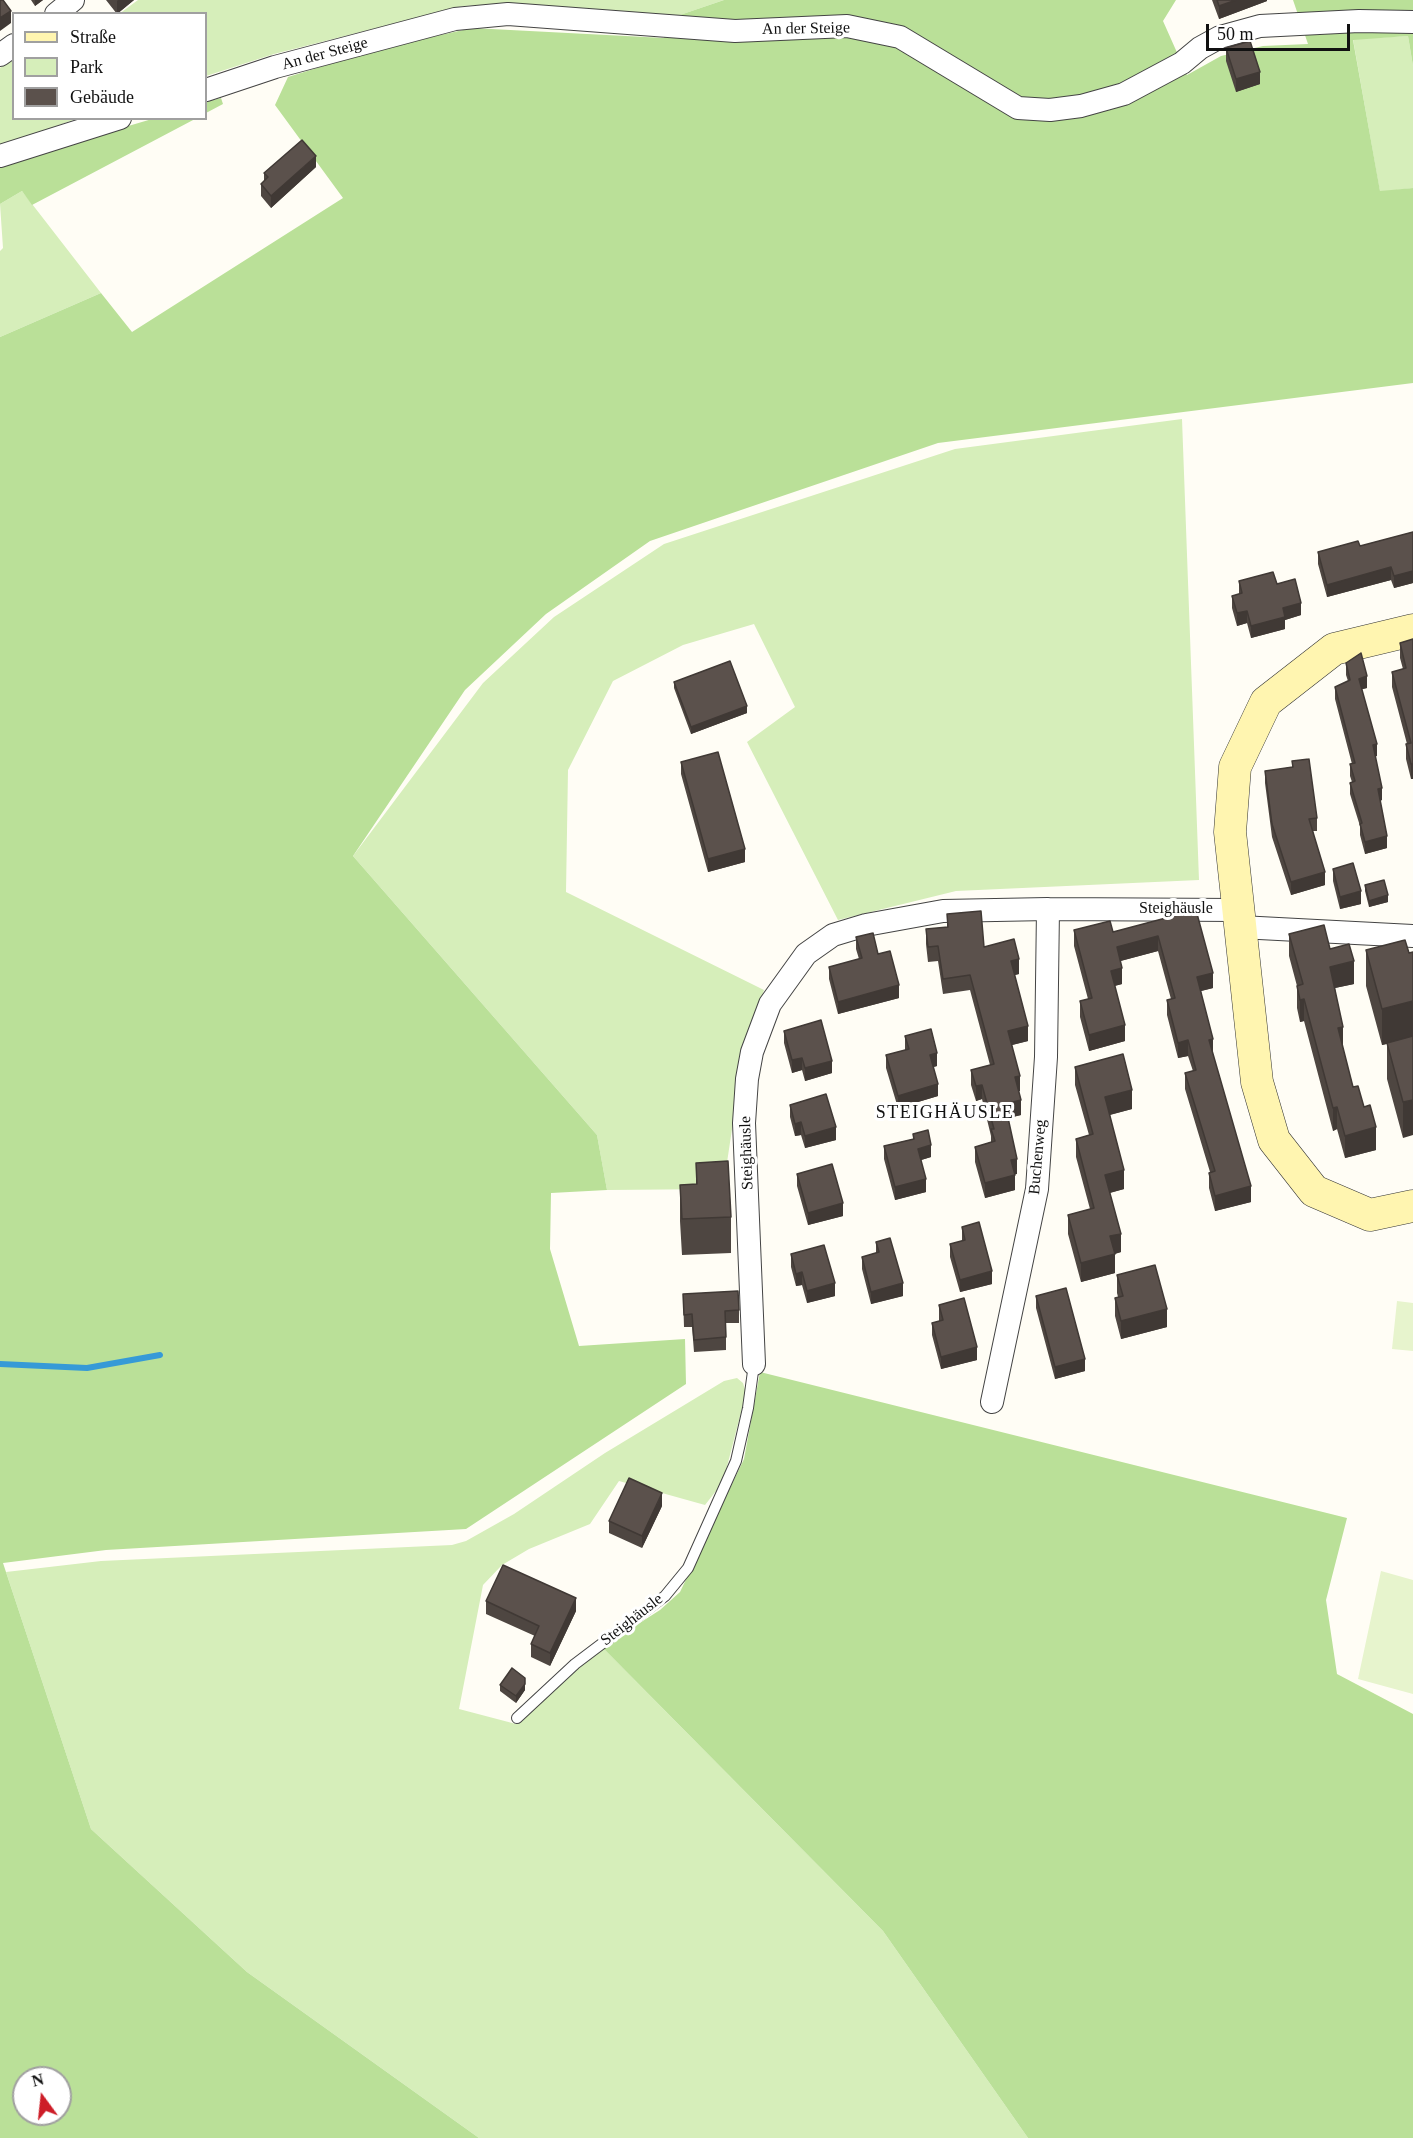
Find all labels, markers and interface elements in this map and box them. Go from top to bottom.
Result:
legend [12,12,207,120]
scale bar [1209,12,1353,50]
street label: An der Steige [762,19,850,39]
text: 50 m [1217,24,1254,44]
text: Straße [70,27,116,47]
street label: An der Steige [280,33,370,75]
text: Park [70,57,103,77]
text: Gebäude [70,87,134,107]
street label: Steighäusle [1139,899,1213,919]
district label: STEIGHÄUSLE [876,1102,1014,1124]
street label: Steighäusle [736,1116,758,1190]
street label: Buchenweg [1025,1119,1051,1195]
street label: Steighäusle [597,1590,667,1650]
north arrow [12,2066,72,2126]
text: N [30,2070,46,2090]

